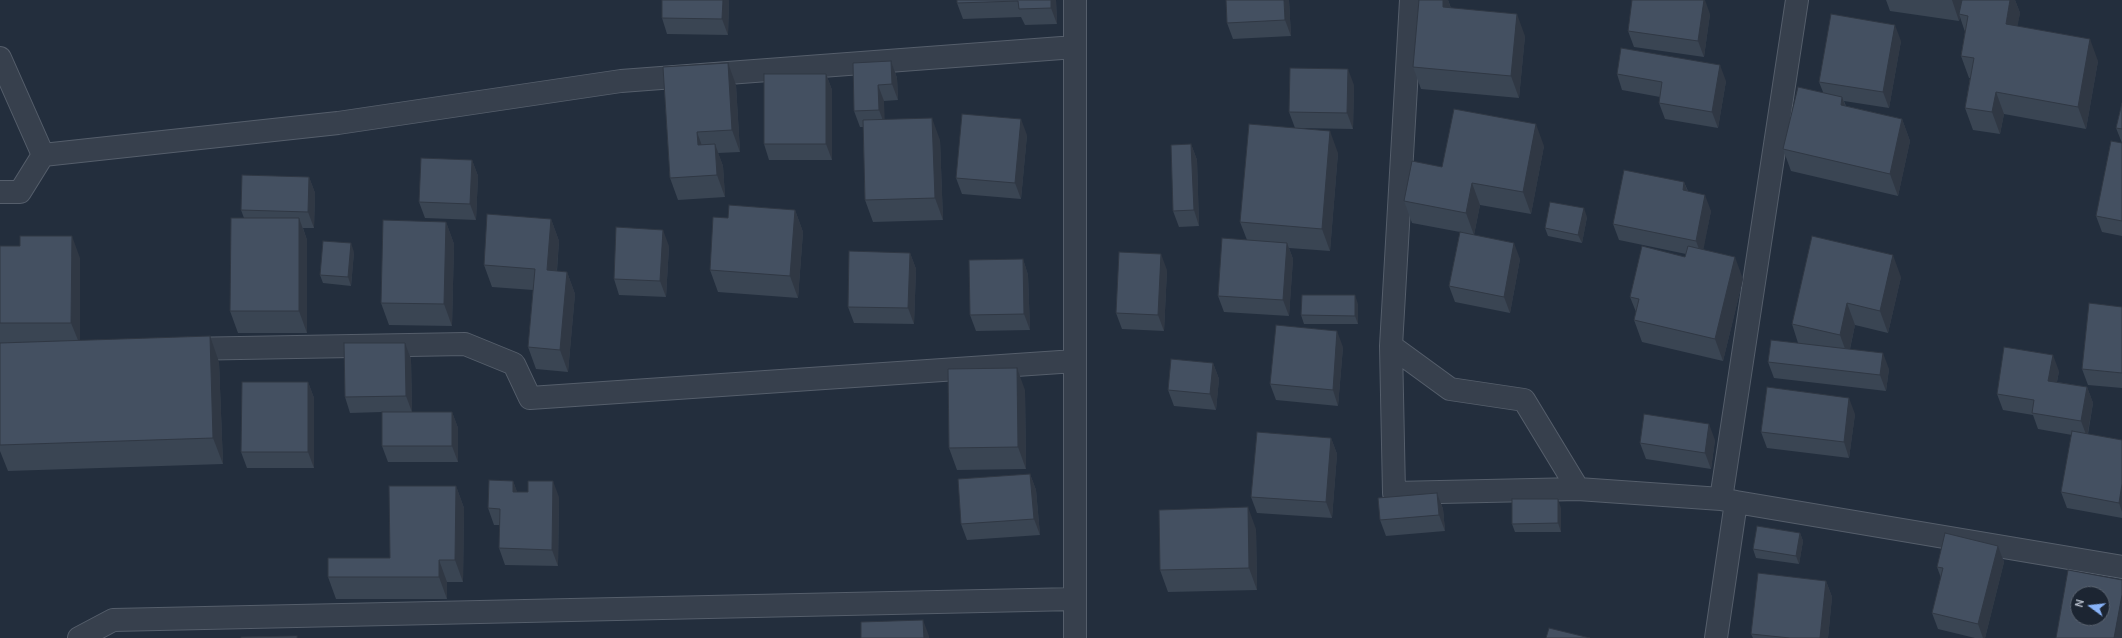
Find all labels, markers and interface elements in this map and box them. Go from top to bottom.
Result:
north arrow [2070,586,2110,626]
text: N [2072,598,2087,609]

